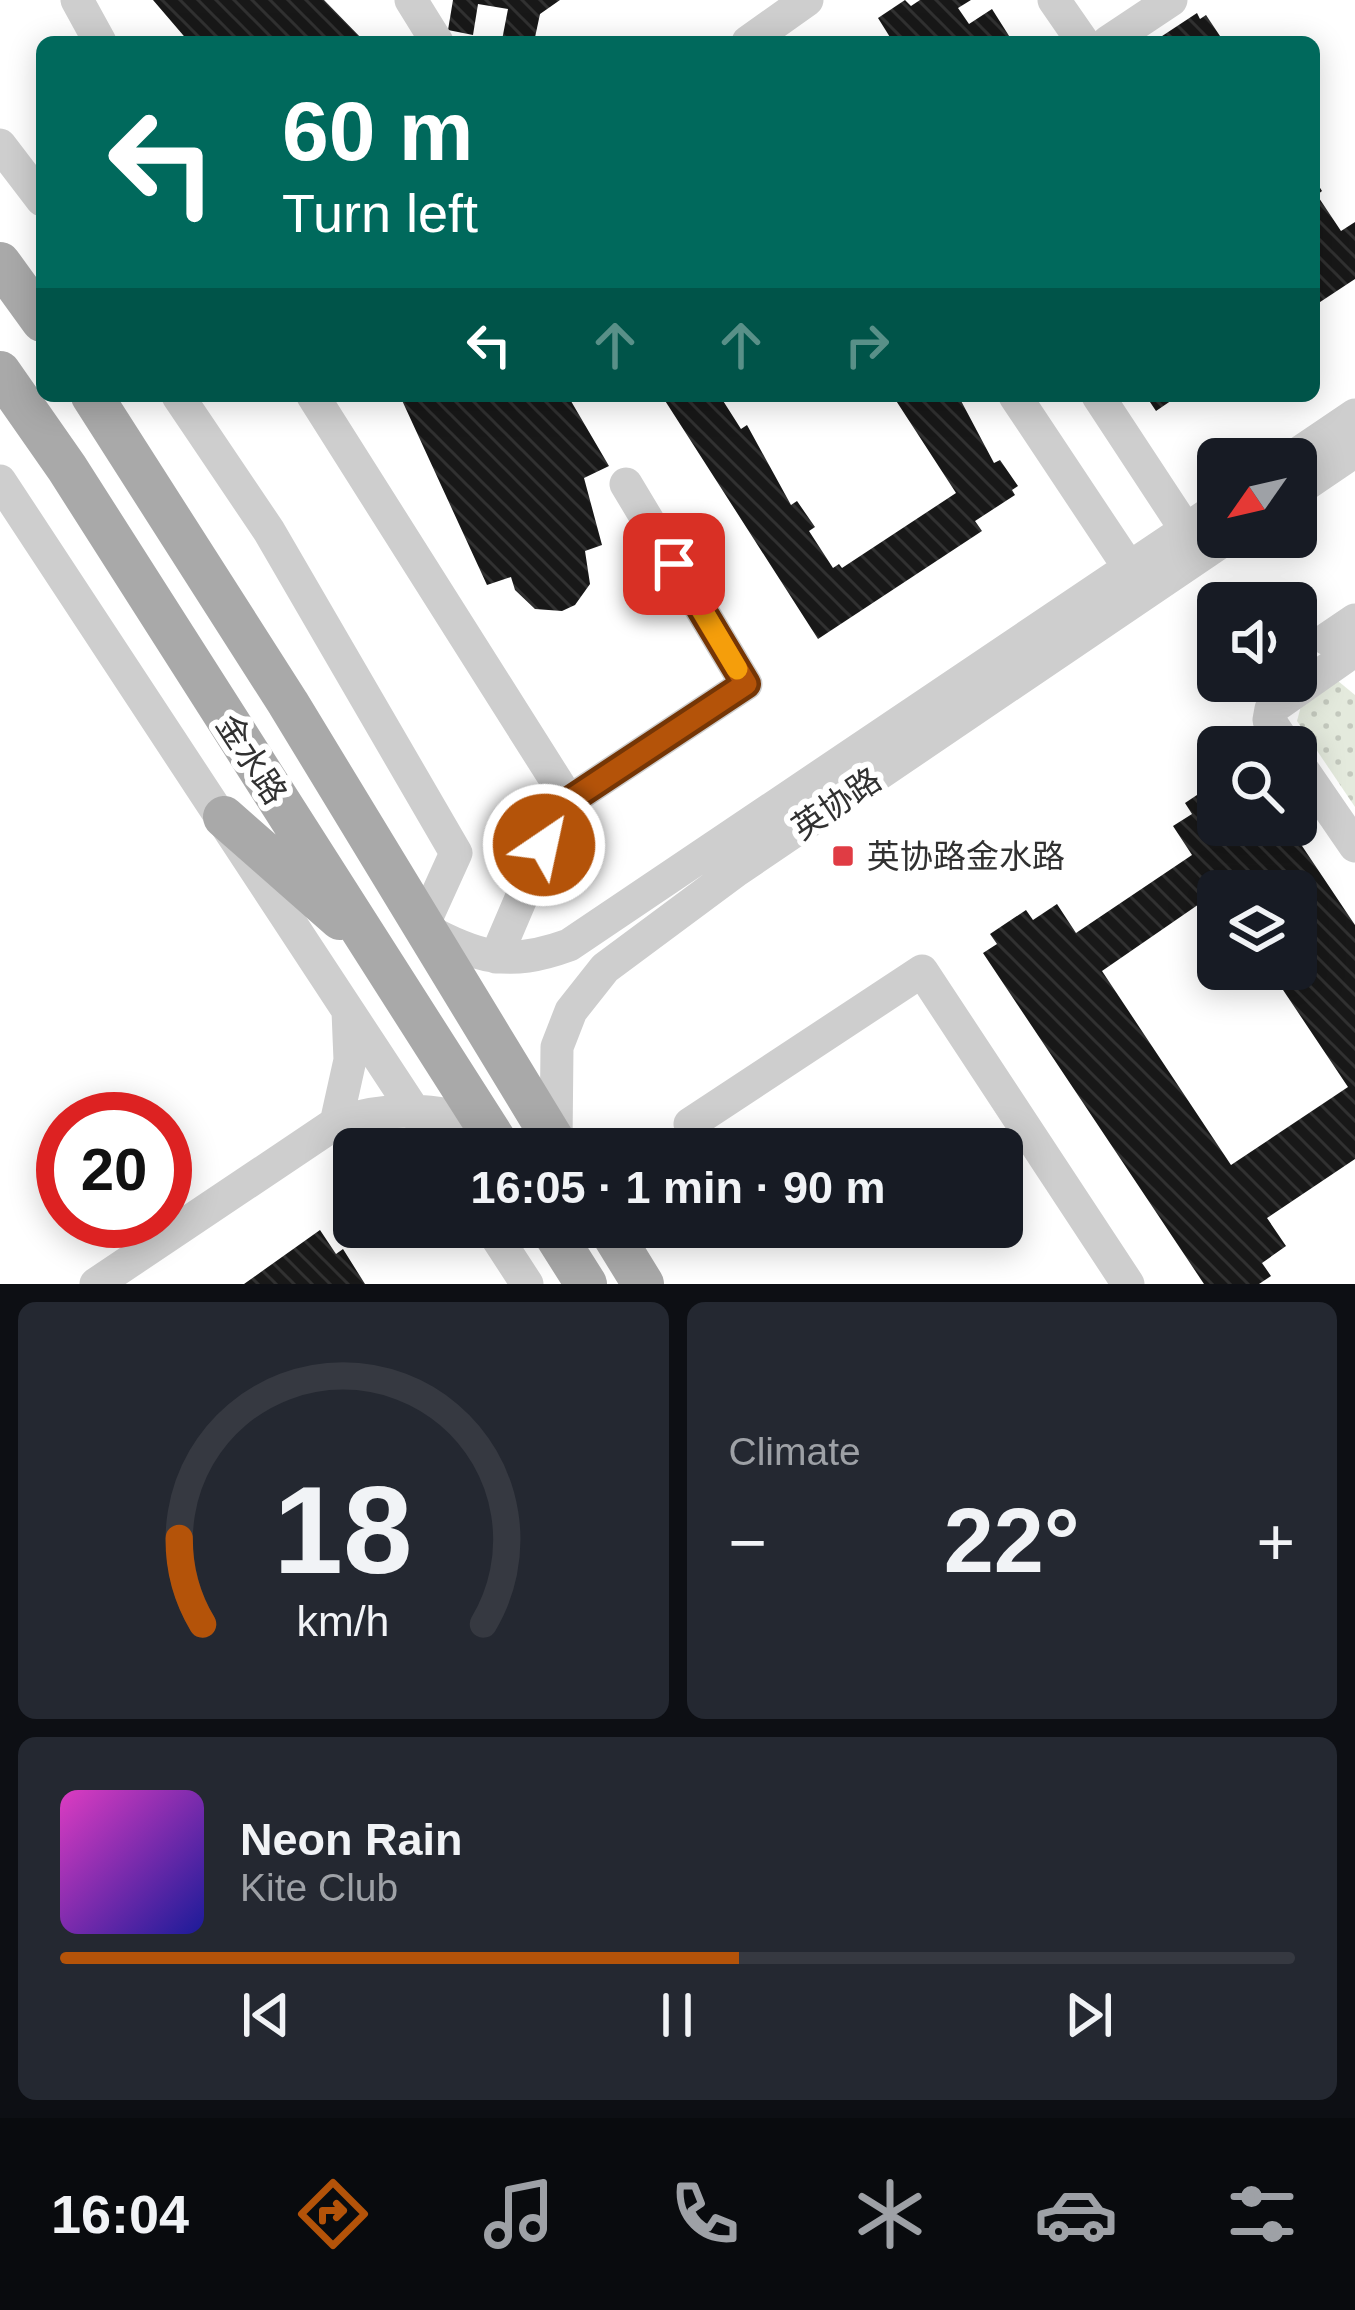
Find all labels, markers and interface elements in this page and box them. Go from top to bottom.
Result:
icon: left [84,84,240,240]
text: 60 m [282,84,473,178]
text: Turn left [282,183,478,243]
icon: left [456,312,522,378]
icon: ahead [582,312,648,378]
icon: ahead [708,312,774,378]
icon: right [834,312,900,378]
north arrow [1197,438,1317,558]
map controls [1197,438,1317,990]
pin [623,513,725,615]
icon: arrive [641,531,707,597]
button: sound [1197,582,1317,702]
street label: 金水路 [209,708,294,811]
button: search [1197,726,1317,846]
street label: 英协路 [785,760,888,846]
position arrow [481,782,607,908]
place label: 英协路金水路 [867,838,1065,875]
marker: 英协路金水路 [830,843,856,869]
button: layers [1197,870,1317,990]
speed limit sign: 20 [36,1092,192,1248]
text: 16:05 · 1 min · 90 m [470,1162,886,1213]
text: Climate [729,1430,861,1473]
text: 18 [274,1460,413,1599]
text: 22° [944,1491,1080,1591]
text: − [729,1505,767,1579]
text: + [1256,1505,1295,1579]
text: km/h [297,1596,390,1644]
text: Neon Rain [240,1814,463,1865]
text: Kite Club [240,1866,398,1909]
icon: previous [233,1982,299,2048]
icon: pause [644,1982,710,2048]
icon: next [1056,1982,1122,2048]
icon: directions [291,2172,375,2256]
icon: music [477,2172,561,2256]
icon: phone [663,2172,747,2256]
icon: climate [848,2172,932,2256]
icon: car [1034,2172,1118,2256]
icon: filters [1220,2172,1304,2256]
text: 16:04 [51,2184,189,2244]

